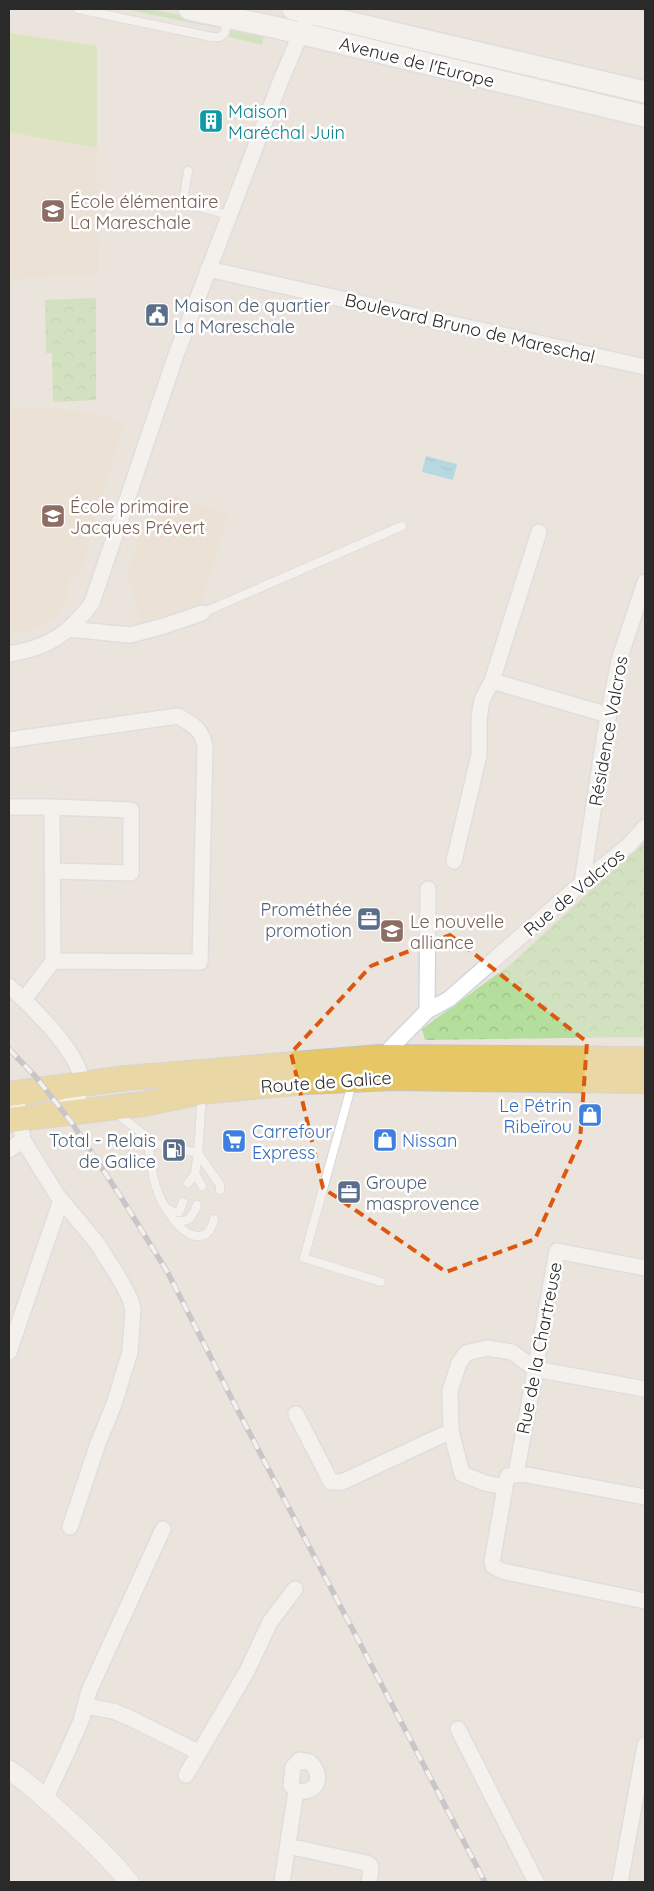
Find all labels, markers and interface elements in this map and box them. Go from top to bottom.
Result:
street label: Avenue de l'Europe [337,32,497,92]
place label: Maison Maréchal Juin [228,100,345,144]
building icon: Maison Maréchal Juin [198,108,224,134]
place label: École élémentaire La Mareschale [70,190,218,234]
school or university icon: École élémentaire La Mareschale [40,198,66,224]
street label: Boulevard Bruno de Mareschal [343,288,597,368]
place label: Maison de quartier La Mareschale [174,294,330,338]
public building icon: Maison de quartier La Mareschale [144,302,170,328]
place label: École primaire Jacques Prévert [70,495,205,539]
school or university icon: École primaire Jacques Prévert [40,503,66,529]
street label: Résidence Valcros [583,654,633,808]
street label: Rue de Valcros [519,843,629,941]
place label: Prométhée promotion [261,898,352,942]
office icon: Prométhée promotion [356,906,382,932]
place label: Le nouvelle alliance [410,910,504,954]
school or university icon: Le nouvelle alliance [379,918,405,944]
street label: Route de Galice [260,1066,392,1098]
place label: Le Pétrin Ribeïrou [499,1094,572,1138]
shop icon: Le Pétrin Ribeïrou [577,1102,603,1128]
place label: Carrefour Express [252,1120,332,1164]
shop icon: Nissan [372,1127,398,1153]
supermarket icon: Carrefour Express [221,1128,247,1154]
place label: Total - Relais de Galice [49,1129,156,1173]
place label: Nissan [402,1129,457,1152]
fuel station icon: Total - Relais de Galice [161,1137,187,1163]
place label: Groupe masprovence [366,1171,480,1215]
office icon: Groupe masprovence [336,1179,362,1205]
street label: Rue de la Chartreuse [511,1260,567,1436]

